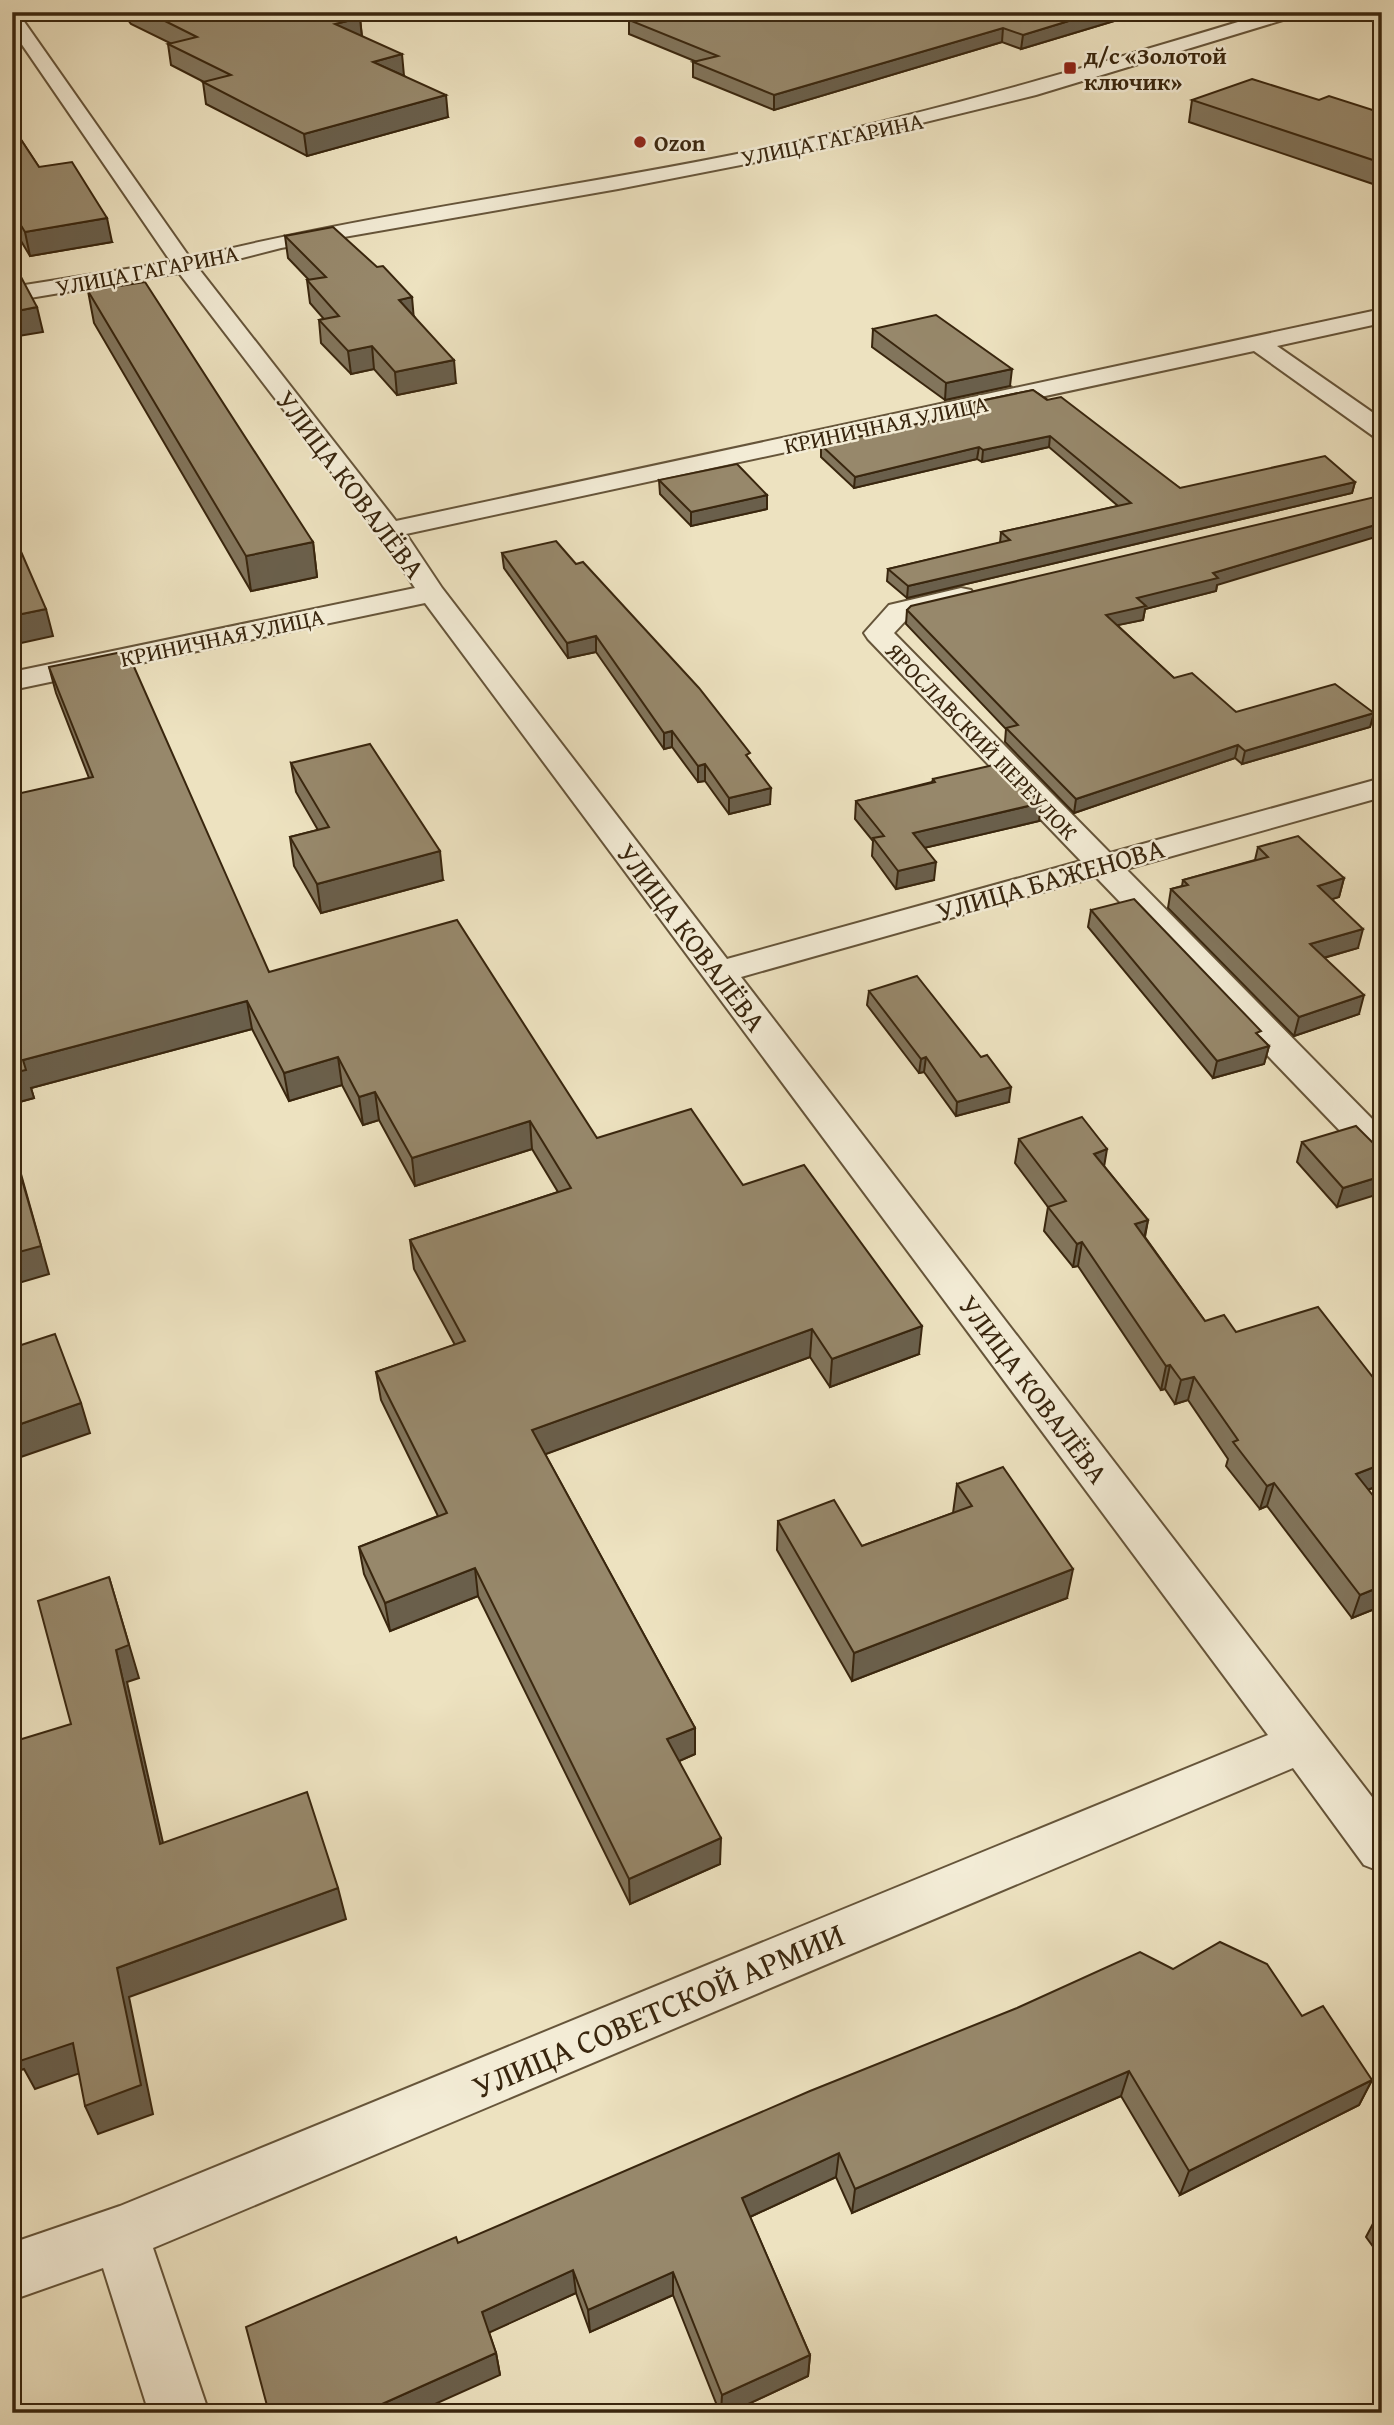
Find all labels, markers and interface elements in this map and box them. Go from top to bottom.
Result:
place label: д/с «Золотой ключик» [1084,39,1227,98]
marker: д/с «Золотой ключик» [1062,60,1078,76]
street label: УЛИЦА ГАГАРИНА [738,104,926,174]
place label: Ozon [654,126,706,159]
marker: Ozon [632,134,648,150]
street label: УЛИЦА ГАГАРИНА [53,236,241,304]
street label: УЛИЦА КОВАЛЁВА [266,381,436,587]
street label: КРИНИЧНАЯ УЛИЦА [781,386,991,462]
street label: КРИНИЧНАЯ УЛИЦА [117,599,327,675]
street label: ЯРОСЛАВСКИЙ ПЕРЕУЛОК [878,634,1085,847]
street label: УЛИЦА БАЖЕНОВА [931,827,1169,931]
street label: УЛИЦА КОВАЛЁВА [607,834,777,1040]
street label: УЛИЦА КОВАЛЁВА [949,1286,1119,1492]
street label: УЛИЦА СОВЕТСКОЙ АРМИИ [465,1910,851,2110]

